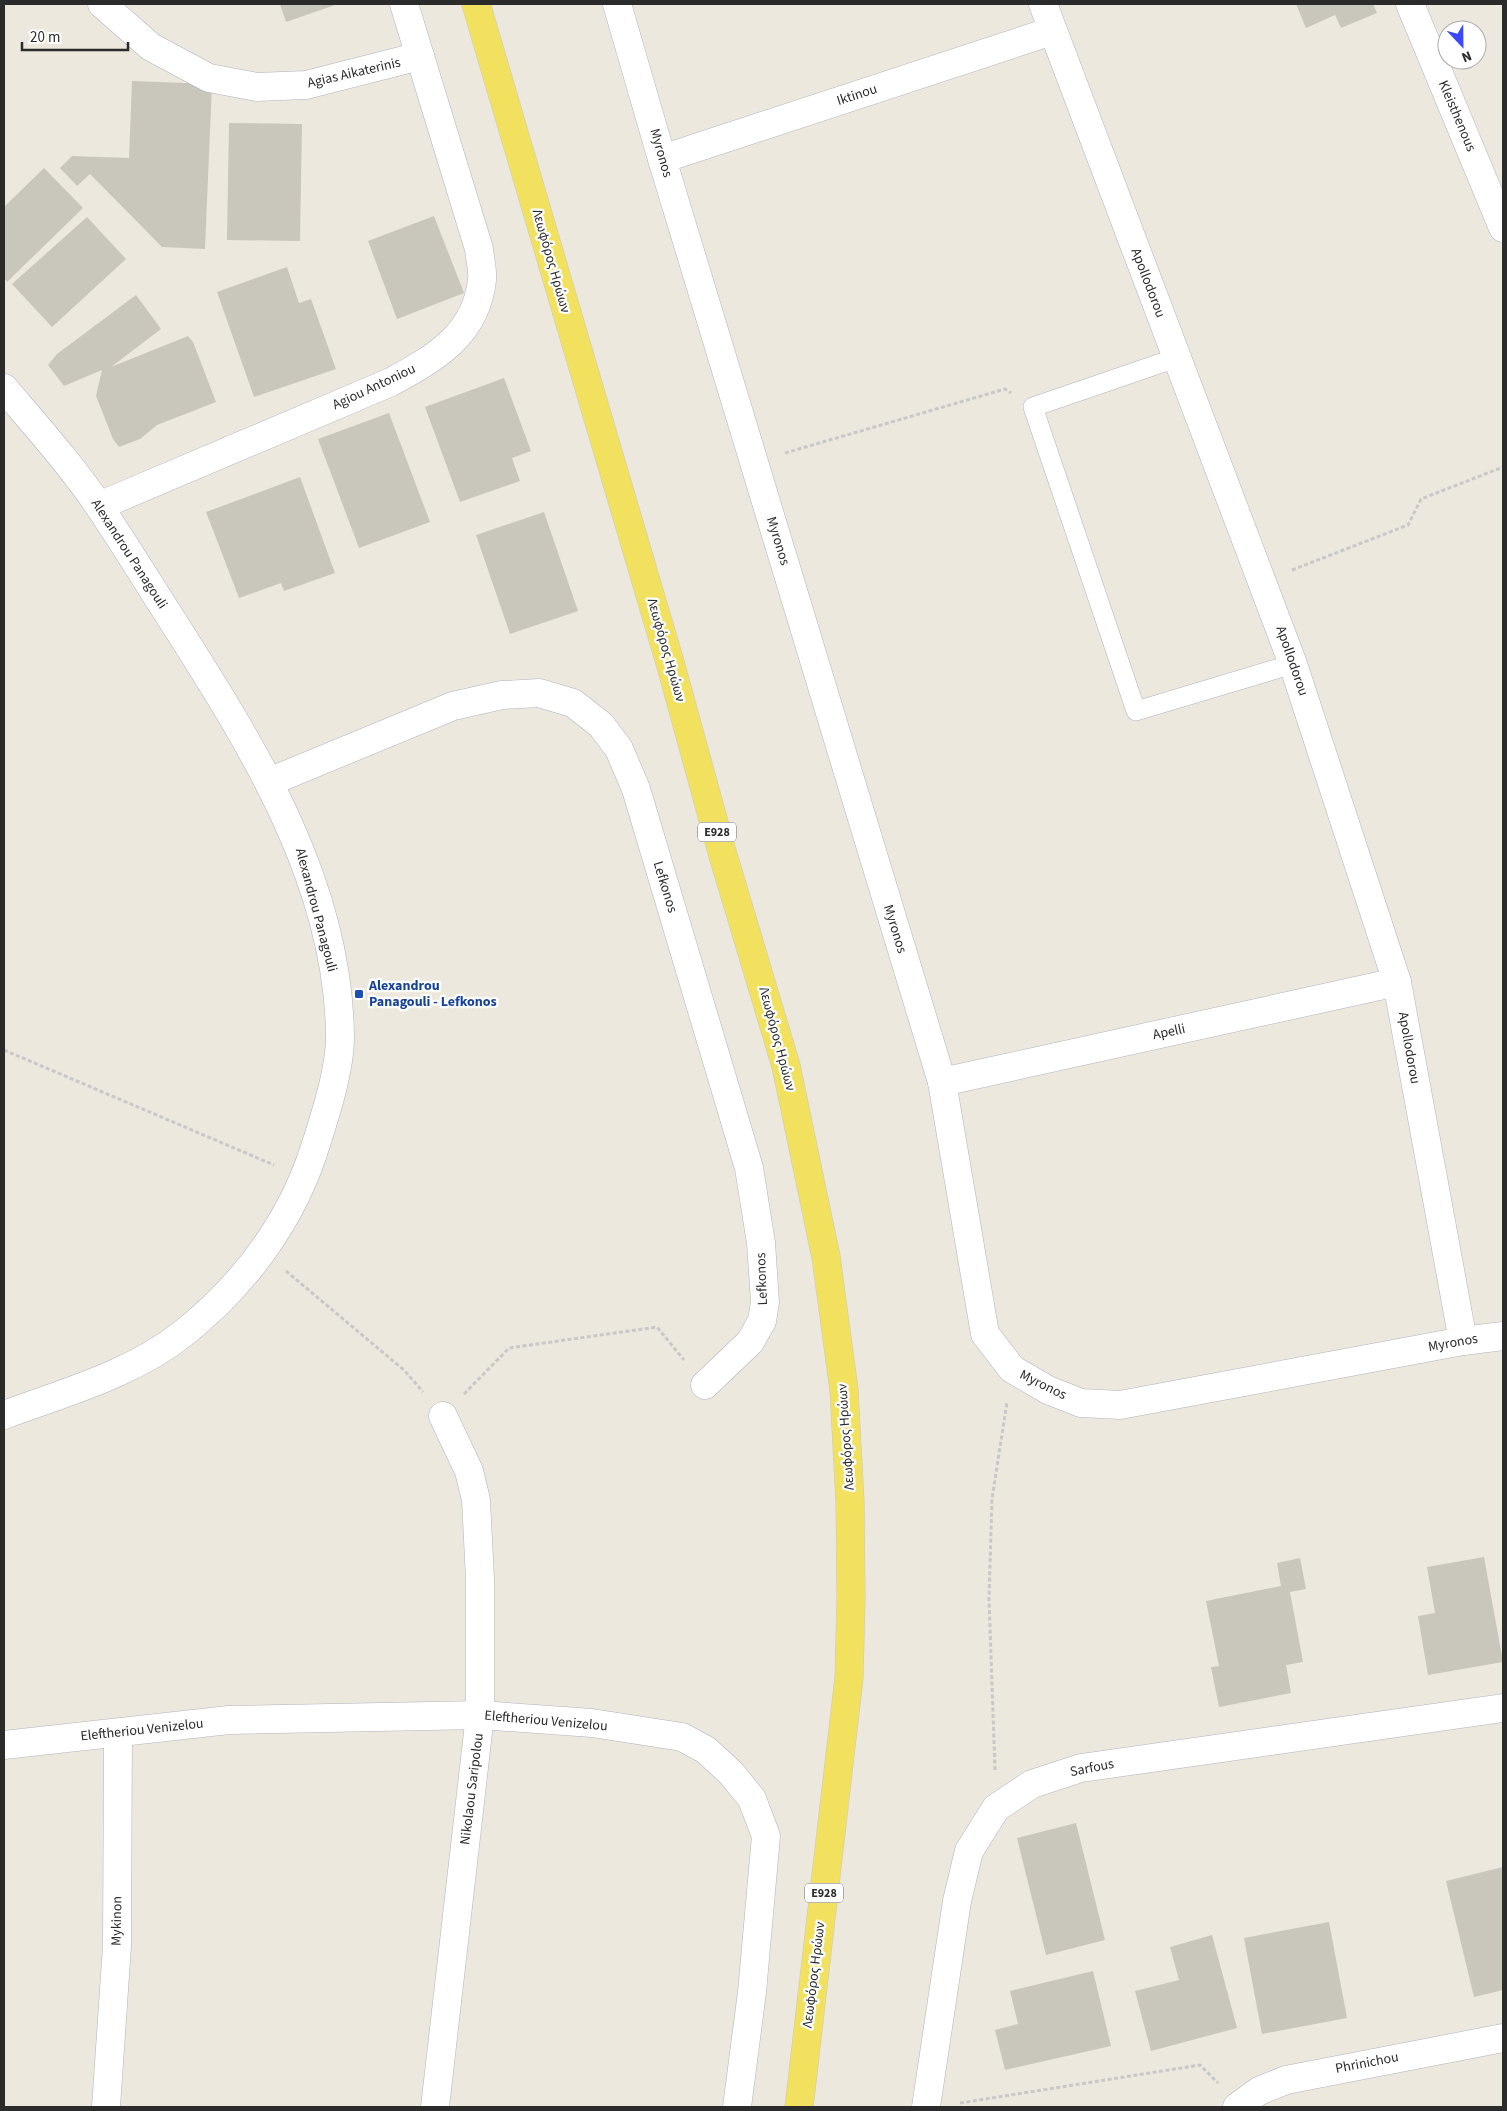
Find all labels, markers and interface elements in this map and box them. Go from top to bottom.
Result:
scale bar [22,20,129,52]
north arrow [1437,20,1487,70]
text: 20 m [30,27,60,48]
text: N [1458,45,1475,67]
street label: Agias Aikaterinis [305,53,403,93]
street label: Kleisthenous [1433,77,1481,155]
street label: Iktinou [834,79,880,111]
street label: Myronos [644,126,678,180]
street label: Λεωφόρος Ηρώων [527,207,575,316]
street label: Apollodorou [1126,245,1170,321]
street label: Agiou Antoniou [329,359,419,415]
street label: Alexandrou Panagouli [86,495,172,613]
street label: Myronos [761,514,795,568]
street label: Λεωφόρος Ηρώων [642,596,690,705]
street label: Apollodorou [1271,623,1313,699]
road number: E928 [698,822,736,842]
street label: Alexandrou Panagouli [290,846,342,974]
street label: Lefkonos [648,859,682,915]
street label: Myronos [878,902,912,956]
place label: Alexandrou Panagouli - Lefkonos [368,976,497,1012]
street label: Λεωφόρος Ηρώων [753,985,801,1094]
marker: Alexandrou Panagouli - Lefkonos [353,988,365,1000]
street label: Apollodorou [1393,1010,1425,1086]
street label: Apelli [1151,1019,1187,1045]
street label: Lefkonos [751,1252,773,1306]
street label: Myronos [1427,1329,1480,1357]
street label: Myronos [1016,1365,1070,1405]
street label: Λεωφόρος Ηρώων [832,1383,860,1491]
street label: Eleftheriou Venizelou [484,1706,608,1736]
street label: Eleftheriou Venizelou [79,1714,205,1746]
street label: Nikolaou Saripolou [455,1732,489,1846]
street label: Sarfous [1068,1754,1116,1782]
road number: E928 [805,1884,843,1902]
street label: Mykinon [107,1896,127,1946]
street label: Λεωφόρος Ηρώων [798,1920,830,2029]
street label: Phrinichou [1334,2047,1400,2079]

